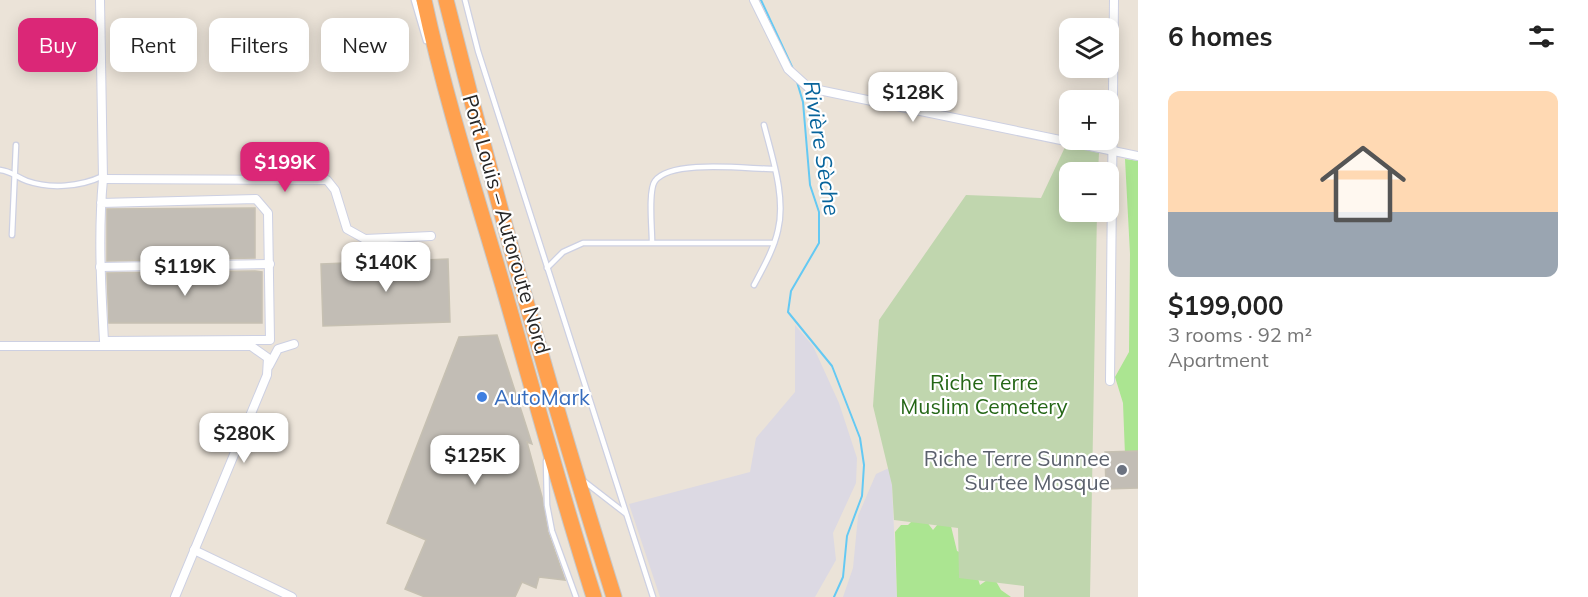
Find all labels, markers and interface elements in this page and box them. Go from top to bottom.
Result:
chip: Buy [18,18,98,72]
chip: Rent [110,18,197,72]
chip: Filters [209,18,309,72]
chip: New [321,18,409,72]
map controls [1059,18,1119,222]
button: layers [1059,18,1119,78]
text: 6 homes [1168,20,1272,53]
icon: filters [1525,20,1558,53]
pin: $128K [871,72,955,123]
water label: Rivière Sèche [798,78,846,218]
text: $128K [882,79,944,104]
button: + [1059,90,1119,150]
street label: Port Louis – Autoroute Nord [457,91,557,357]
icon: home [1309,130,1417,238]
pin: $199K [243,142,327,193]
text: $199K [254,149,316,174]
button: − [1059,162,1119,222]
pin: $140K [344,242,428,293]
pin: $119K [143,246,227,297]
text: $140K [355,249,417,274]
text: $119K [154,253,216,278]
text: $199,000 [1168,289,1284,322]
text: 3 rooms · 92 m² [1168,322,1312,347]
text: Apartment [1168,347,1269,372]
park label: Riche Terre Muslim Cemetery [900,369,1068,419]
place label: AutoMark [494,384,590,410]
marker: AutoMark [475,390,489,404]
pin: $280K [202,413,286,464]
text: $280K [213,420,275,445]
pin: $125K [433,435,517,486]
text: $125K [444,442,506,467]
place label: Riche Terre Sunnee Surtee Mosque [924,445,1110,495]
marker: Riche Terre Sunnee Surtee Mosque [1115,463,1129,477]

